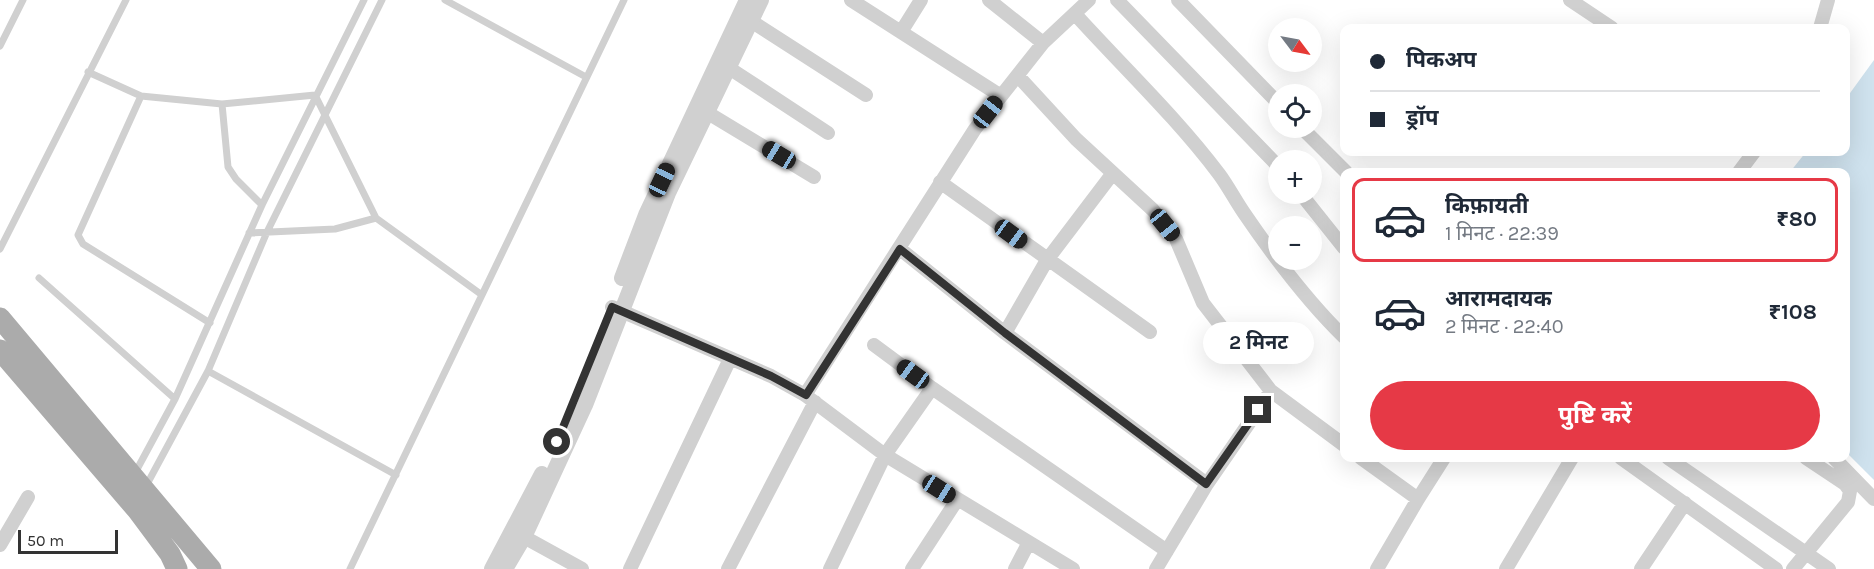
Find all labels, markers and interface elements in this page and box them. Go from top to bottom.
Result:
north arrow [1268,18,1322,72]
map controls [1268,18,1322,270]
text: पिकअप [1406,47,1477,73]
button: locate [1268,84,1322,138]
car [970,92,1006,132]
text: ड्रॉप [1406,105,1439,131]
car [759,138,799,172]
button: + [1268,150,1322,204]
car [646,160,678,200]
icon: car [1373,193,1427,247]
text: किफ़ायती [1445,193,1529,219]
car [1147,205,1183,245]
text: ₹80 [1776,206,1817,232]
car [991,216,1031,252]
button: − [1268,216,1322,270]
text: 1 मिनट · 22:39 [1445,222,1559,245]
icon: car [1373,286,1427,340]
text: आरामदायक [1445,286,1552,312]
text: ₹108 [1768,299,1817,325]
text: 2 मिनट · 22:40 [1445,315,1564,338]
callout: 2 मिनट [1202,323,1314,365]
text: 2 मिनट [1229,331,1288,354]
car [893,356,933,392]
button: पुष्टि करें [1370,381,1820,450]
route end [1244,396,1271,423]
route start [543,428,570,455]
car [919,472,959,506]
scale bar [18,527,118,554]
text: 50 m [27,531,64,550]

